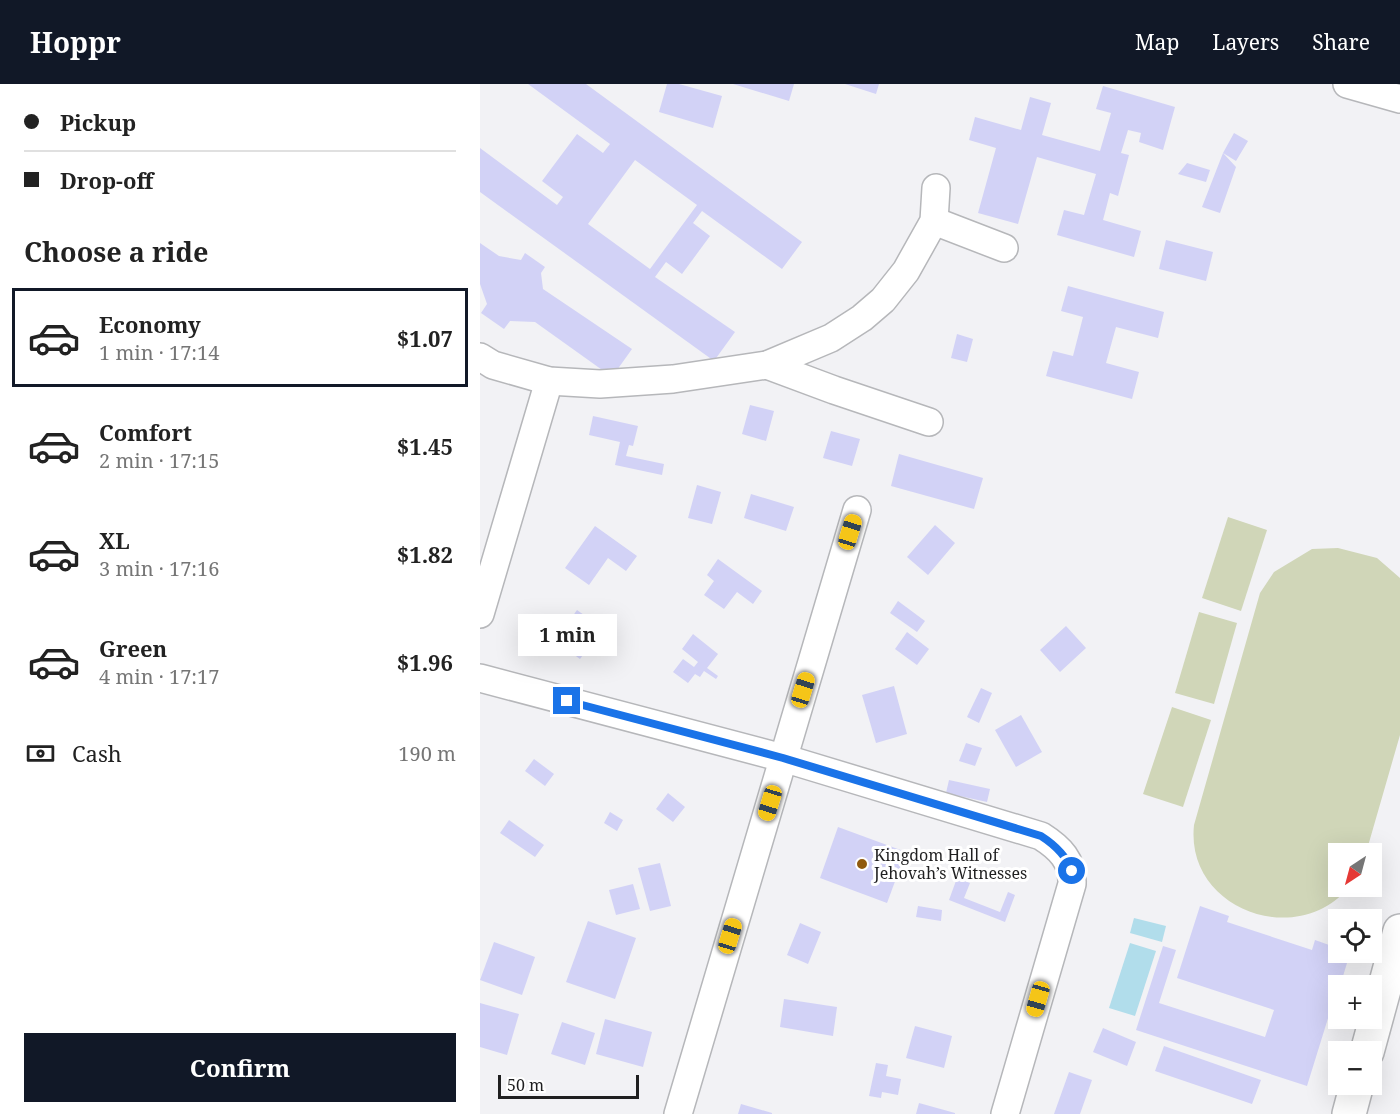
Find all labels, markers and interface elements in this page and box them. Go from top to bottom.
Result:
text: Hoppr [30,23,121,61]
text: Map [1135,28,1179,56]
text: Layers [1212,28,1279,56]
text: Share [1312,28,1370,56]
text: Pickup [60,107,136,137]
text: Drop-off [60,165,153,195]
text: Choose a ride [24,233,209,270]
text: Economy [99,309,201,339]
icon: car [27,311,81,365]
text: $1.07 [397,323,453,353]
text: 1 min · 17:14 [99,339,219,366]
text: Comfort [99,417,192,447]
icon: car [27,419,81,473]
text: $1.45 [397,431,453,461]
text: 2 min · 17:15 [99,447,219,474]
car [836,512,864,552]
text: XL [99,525,130,555]
icon: car [27,527,81,581]
text: $1.82 [397,539,453,569]
text: 3 min · 17:16 [99,555,219,582]
callout: 1 min [518,614,616,656]
text: 1 min [539,621,596,648]
text: Green [99,633,167,663]
icon: car [27,635,81,689]
text: $1.96 [397,647,453,677]
text: 4 min · 17:17 [99,663,219,690]
car [789,670,817,710]
route end [553,687,580,714]
icon: cash [24,737,57,770]
text: Cash [72,738,122,768]
text: 190 m [398,740,456,767]
car [756,783,784,823]
north arrow [1328,843,1382,897]
map controls [1328,843,1382,1095]
place label: Kingdom Hall of Jehovah’s Witnesses [873,844,1027,884]
marker: Kingdom Hall of Jehovah’s Witnesses [855,857,869,871]
route start [1058,857,1085,884]
button: locate [1328,909,1382,963]
car [716,916,744,956]
button: + [1328,975,1382,1029]
car [1024,979,1052,1019]
button: Confirm [24,1033,456,1102]
button: − [1328,1041,1382,1095]
scale bar [498,1072,639,1100]
text: 50 m [507,1074,544,1096]

